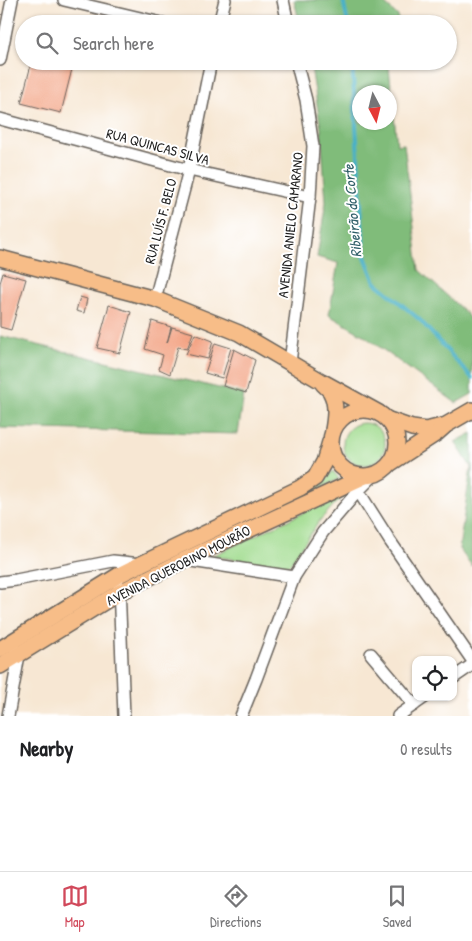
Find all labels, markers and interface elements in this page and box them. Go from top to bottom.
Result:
search box [15,15,457,70]
icon: search [33,29,61,57]
text: Search here [73,30,154,56]
north arrow [352,85,397,130]
street label: RUA QUINCAS SILVA [105,123,212,169]
street label: AVENIDA ANIELO CAMARANO [273,151,307,299]
water label: Ribeirão do Corte [337,163,367,258]
street label: RUA LUÍS F. BELO [139,176,181,266]
street label: AVENIDA QUEROBINO MOURÃO [103,520,253,610]
map controls [412,656,457,701]
button: locate [412,656,457,701]
text: Nearby [20,734,73,763]
text: 0 results [400,738,452,760]
tab: Map [61,882,89,931]
tab: Directions [210,882,261,931]
tab: Saved [383,882,411,931]

